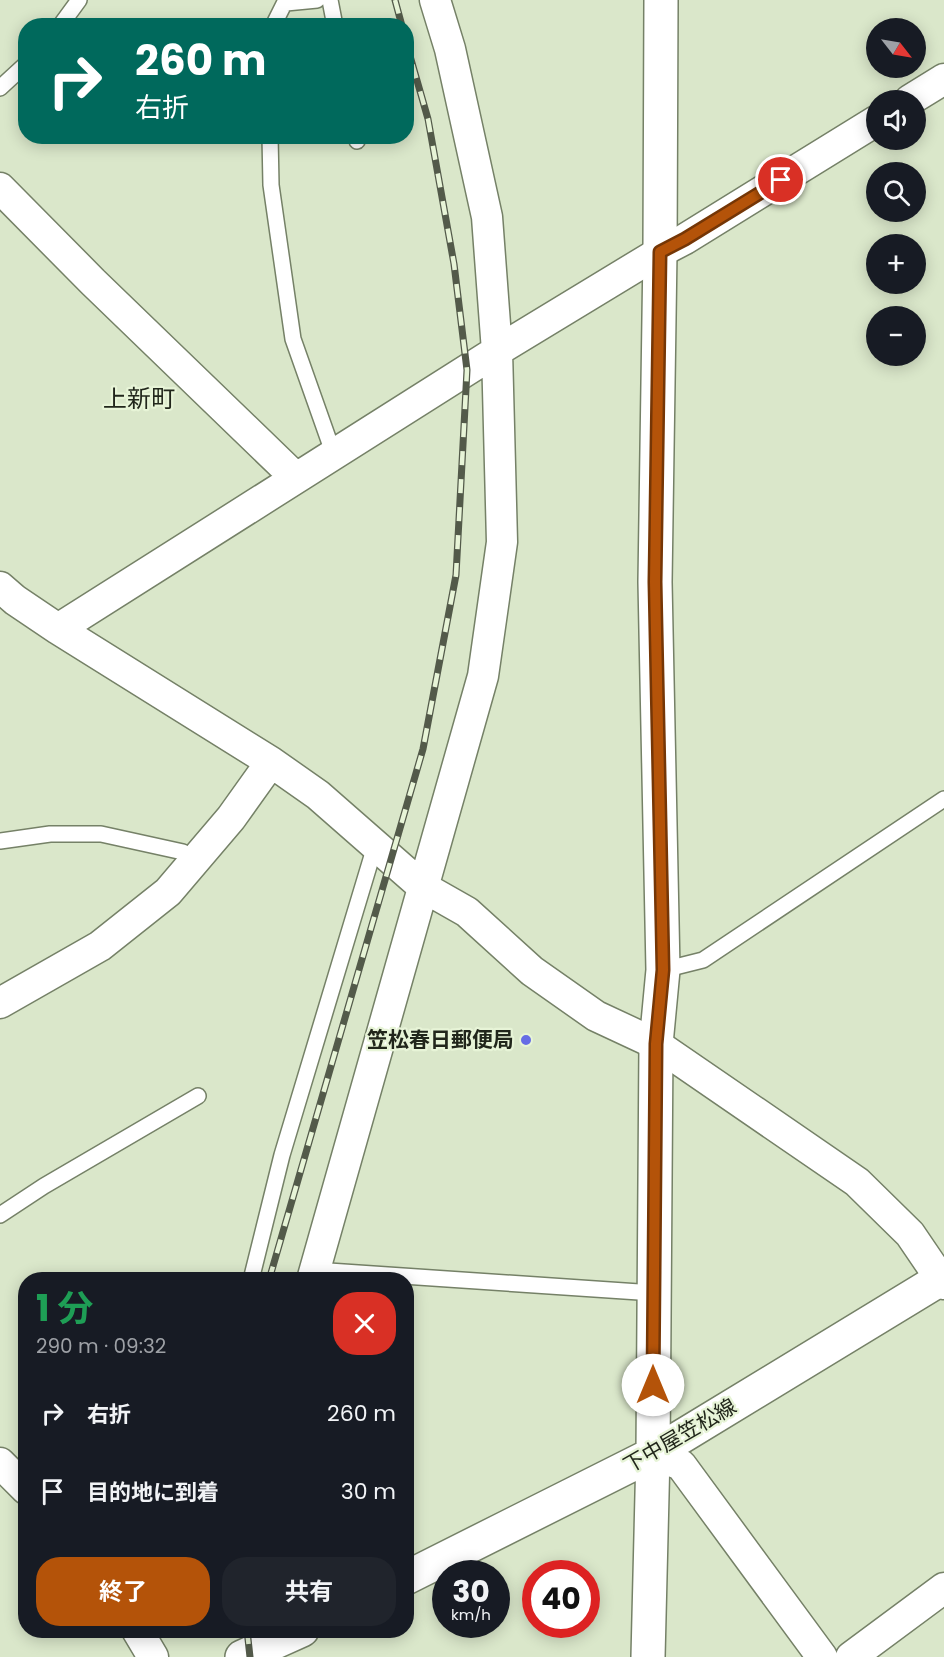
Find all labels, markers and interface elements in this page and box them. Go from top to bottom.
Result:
north arrow [866,18,926,78]
map controls [866,18,926,366]
text: 260 m [135,31,267,90]
icon: right [36,42,114,120]
text: 右折 [135,89,189,126]
button: sound [866,90,926,150]
pin [755,154,806,205]
button: search [866,162,926,222]
icon: arrive [764,163,797,196]
button: + [866,234,926,294]
button: − [866,306,926,366]
district label: 上新町 [103,382,175,415]
place label: 笠松春日郵便局 [367,1025,514,1054]
marker: 笠松春日郵便局 [519,1033,533,1047]
text: 1 分 [36,1283,93,1334]
button: close [333,1292,396,1355]
text: 290 m · 09:32 [36,1332,166,1360]
position arrow [621,1353,685,1417]
street label: 下中屋笠松線 [618,1392,742,1480]
icon: right [36,1397,69,1430]
text: 260 m [327,1398,396,1429]
text: 右折 [87,1399,131,1430]
icon: arrive [36,1475,69,1508]
text: 30 m [341,1476,396,1507]
text: 目的地に到着 [87,1477,219,1508]
button: 終了 [36,1557,210,1626]
button: 共有 [222,1557,396,1626]
speed limit sign: 40 [522,1560,600,1638]
text: 30 [452,1570,490,1613]
text: km/h [451,1604,491,1625]

